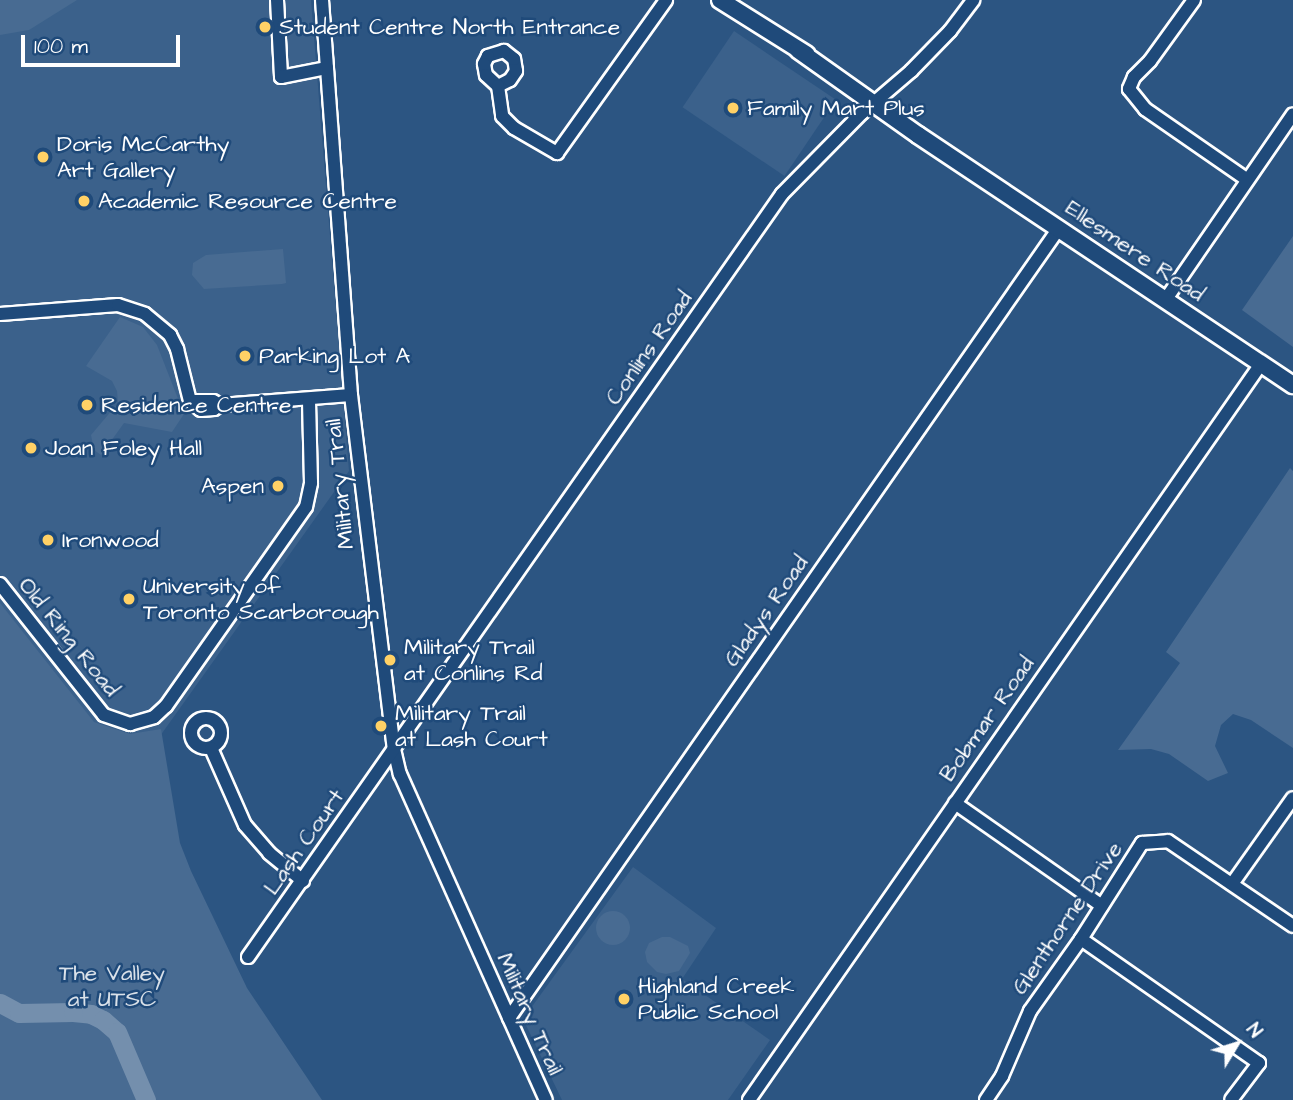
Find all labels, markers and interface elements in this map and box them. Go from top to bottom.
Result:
place label: Student Centre North Entrance [279,13,620,41]
marker: Student Centre North Entrance [257,19,273,35]
scale bar [24,21,184,65]
text: 100 m [34,32,88,61]
place label: Family Mart Plus [747,94,925,122]
marker: Family Mart Plus [725,100,741,116]
place label: Doris McCarthy Art Gallery [57,130,229,184]
marker: Doris McCarthy Art Gallery [35,149,51,165]
place label: Academic Resource Centre [98,187,397,215]
marker: Academic Resource Centre [76,193,92,209]
street label: Ellesmere Road [1060,194,1210,308]
street label: Conlins Road [600,286,698,410]
place label: Parking Lot A [259,342,410,370]
marker: Parking Lot A [237,348,253,364]
place label: Residence Centre [101,391,291,419]
marker: Residence Centre [79,397,95,413]
street label: Military Trail [319,417,361,551]
place label: Joan Foley Hall [45,434,202,462]
marker: Joan Foley Hall [23,440,39,456]
place label: Aspen [201,472,264,500]
marker: Aspen [270,478,286,494]
place label: Ironwood [62,526,159,554]
marker: Ironwood [40,532,56,548]
street label: Gladys Road [718,550,814,672]
street label: Old Ring Road [13,572,125,702]
place label: University of Toronto Scarborough [143,572,379,626]
marker: University of Toronto Scarborough [121,591,137,607]
place label: Military Trail at Conlins Rd [404,633,542,687]
street label: Bobmar Road [934,651,1040,787]
marker: Military Trail at Conlins Rd [382,652,398,668]
place label: Military Trail at Lash Court [395,699,548,753]
marker: Military Trail at Lash Court [373,718,389,734]
street label: Lash Court [258,784,350,900]
street label: Glenthorne Drive [1006,836,1128,1000]
street label: Military Trail [491,949,569,1079]
park label: The Valley at UTSC [59,959,165,1013]
place label: Highland Creek Public School [638,972,794,1026]
marker: Highland Creek Public School [616,991,632,1007]
north arrow [1202,1009,1272,1079]
text: N [1240,1018,1268,1044]

